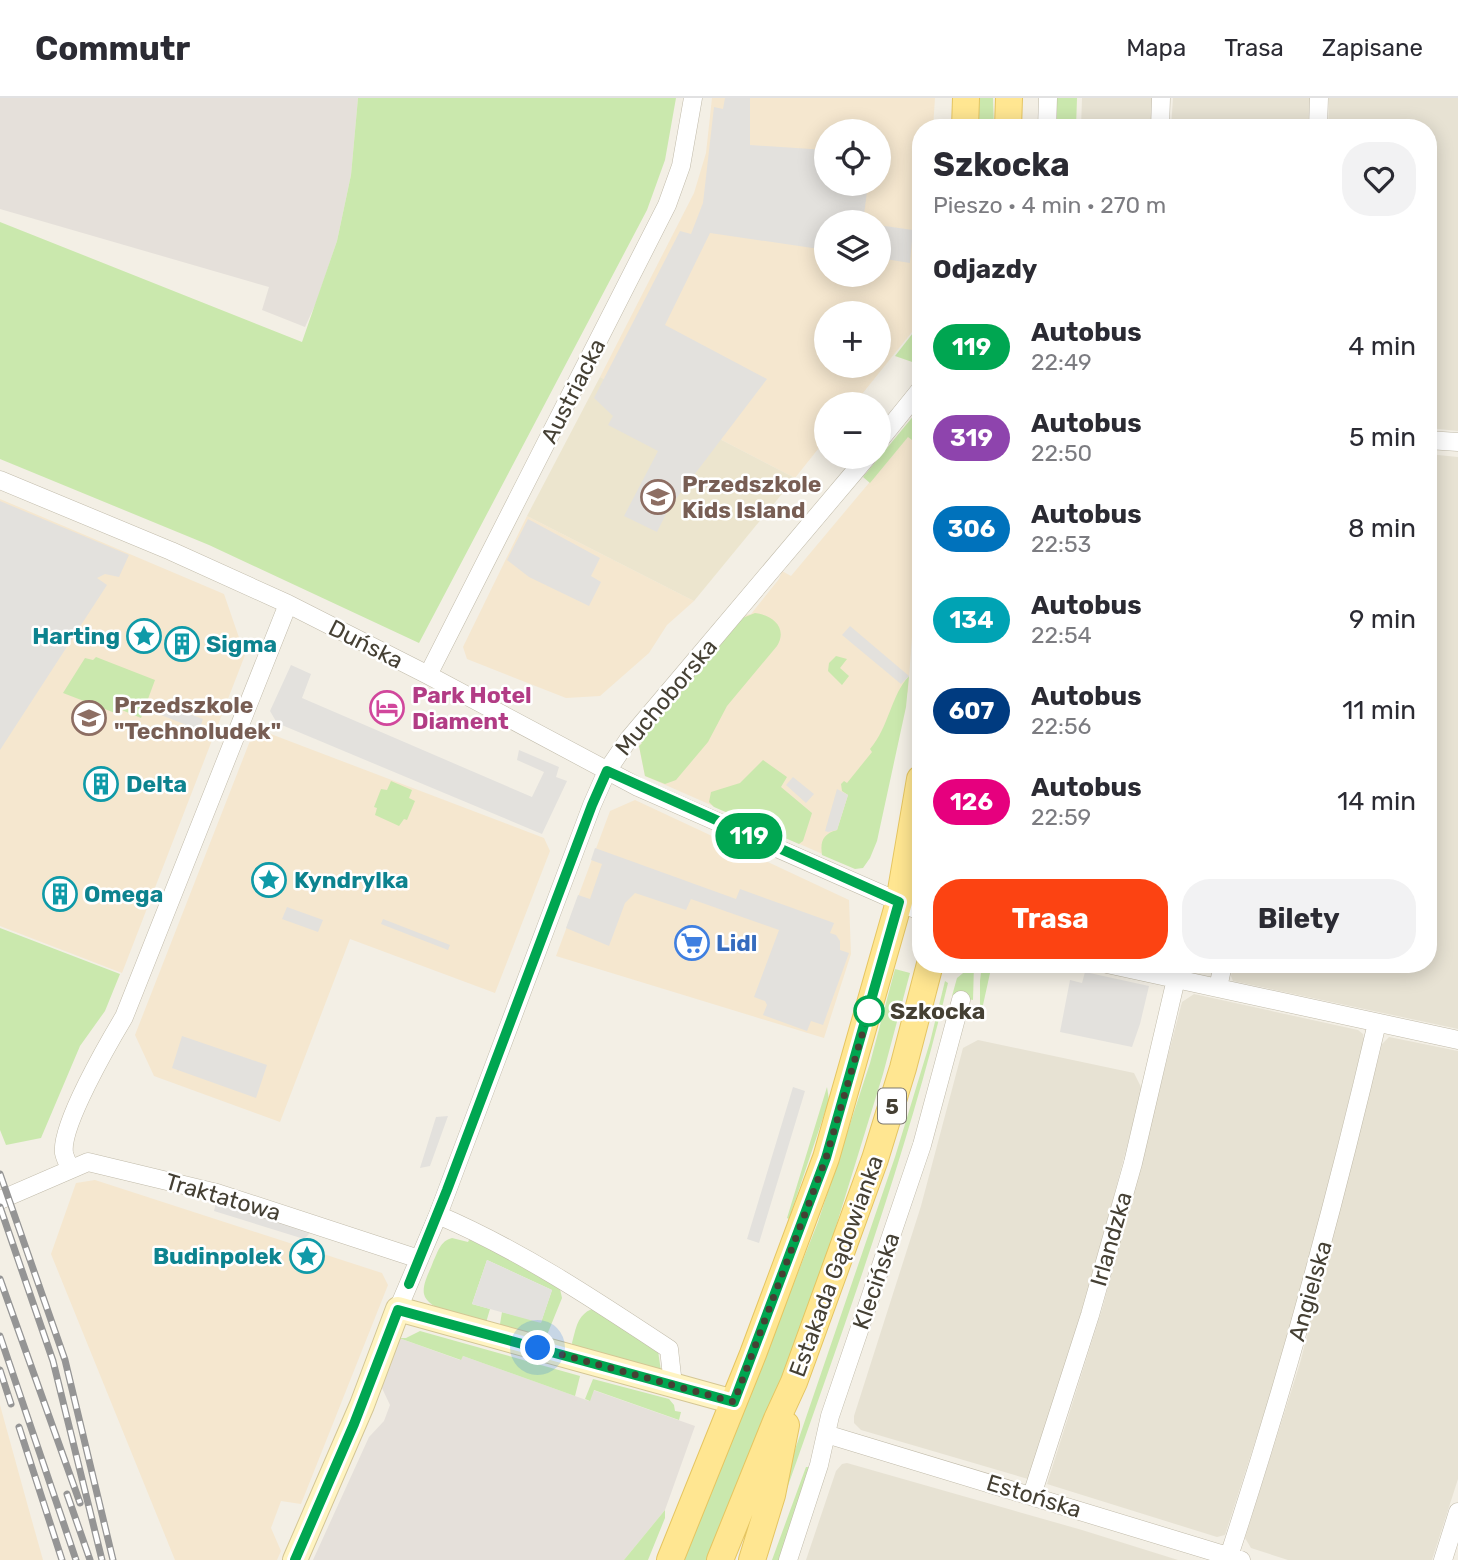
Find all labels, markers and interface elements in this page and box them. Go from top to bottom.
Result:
text: Commutr [35,29,190,68]
text: Mapa [1126,34,1186,62]
text: Trasa [1224,34,1284,62]
text: Zapisane [1322,34,1423,62]
map controls [814,119,891,469]
button: locate [814,119,891,196]
button: heart [1342,142,1416,216]
text: Szkocka [933,145,1070,184]
text: Pieszo · 4 min · 270 m [933,191,1166,219]
button: layers [814,210,891,287]
text: Odjazdy [933,254,1037,285]
button: + [814,301,891,378]
text: Autobus [1031,317,1142,348]
text: 4 min [1348,331,1416,362]
text: 119 [952,333,991,361]
street label: Austriacka [535,334,611,448]
text: 22:49 [1031,348,1092,376]
button: − [814,392,891,469]
text: Autobus [1031,408,1142,439]
text: 5 min [1349,422,1416,453]
text: 319 [950,424,993,452]
text: 22:50 [1031,439,1092,467]
place label: Przedszkole Kids Island [682,470,821,524]
school or university icon: Przedszkole Kids Island [639,478,677,516]
text: Autobus [1031,499,1142,530]
text: 8 min [1348,513,1416,544]
text: 306 [948,515,995,543]
text: 22:53 [1031,530,1091,558]
text: Autobus [1031,590,1142,621]
text: 9 min [1349,604,1416,635]
text: 134 [949,606,994,634]
street label: Duńska [324,613,408,675]
place icon: Harting [125,617,163,655]
text: 22:54 [1031,621,1092,649]
place label: Harting [32,622,120,650]
building icon: Sigma [163,625,201,663]
place label: Sigma [206,630,277,658]
street label: Muchoborska [609,633,723,761]
place label: Park Hotel Diament [412,681,532,735]
text: Autobus [1031,681,1142,712]
hotel icon: Park Hotel Diament [368,689,406,727]
place label: Przedszkole "Technoludek" [114,691,281,745]
text: 11 min [1342,695,1416,726]
text: 607 [949,697,994,725]
school or university icon: Przedszkole "Technoludek" [70,699,108,737]
text: 22:56 [1031,712,1091,740]
building icon: Delta [82,765,120,803]
place label: Delta [126,770,187,798]
text: Autobus [1031,772,1142,803]
text: 14 min [1337,786,1416,817]
text: 126 [950,788,993,816]
text: 22:59 [1031,803,1091,831]
line badge: 119 [709,813,789,859]
text: 119 [729,822,769,850]
place icon: Kyndrylka [250,861,288,899]
place label: Kyndrylka [294,866,409,894]
building icon: Omega [41,875,79,913]
button: Trasa [933,879,1168,959]
button: Bilety [1182,879,1416,959]
place label: Omega [84,880,163,908]
supermarket icon: Lidl [673,924,711,962]
place label: Lidl [716,929,757,957]
marker: Szkocka [854,996,884,1026]
place label: Szkocka [890,997,985,1025]
road number: 5 [878,1088,906,1124]
street label: Estakada Gądowianka [783,1151,889,1381]
street label: Traktatowa [162,1167,284,1227]
street label: Irlandzka [1084,1189,1138,1289]
street label: Klecińska [846,1229,906,1333]
place icon: Budinpolek [288,1237,326,1275]
street label: Angielska [1282,1238,1338,1344]
place label: Budinpolek [153,1242,283,1270]
your location [520,1330,555,1365]
street label: Estońska [983,1468,1085,1524]

